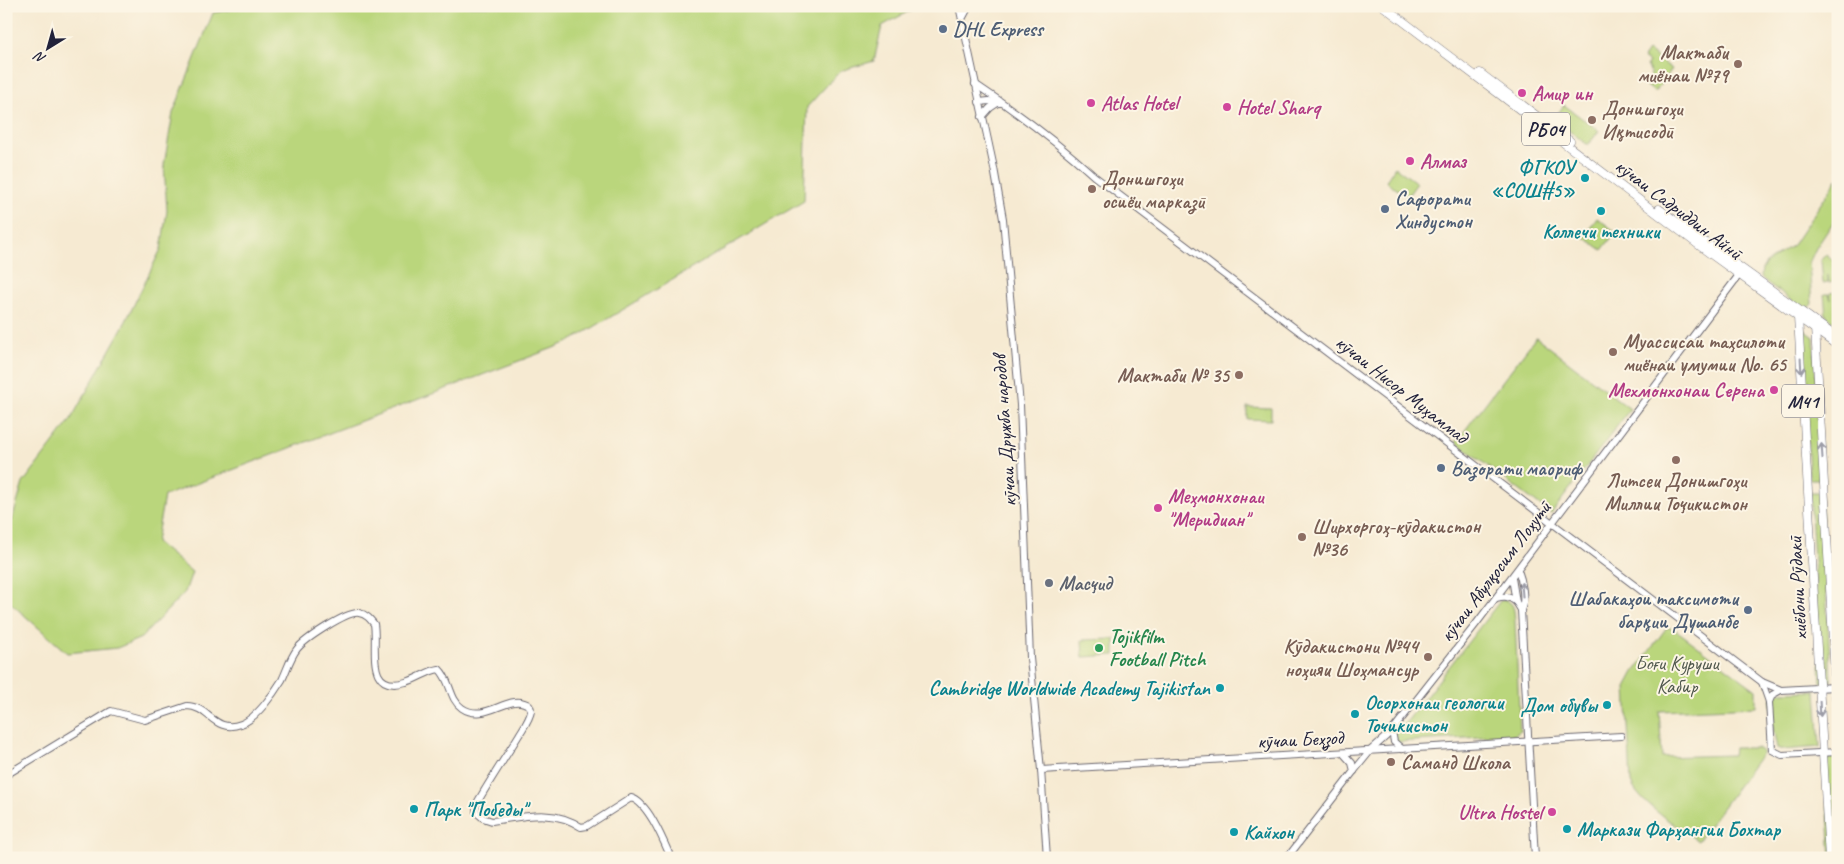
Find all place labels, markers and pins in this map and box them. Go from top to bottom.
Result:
place label: DHL Express [953,17,1045,42]
marker: DHL Express [937,23,949,35]
place label: Мактаби миёнаи №79 [1637,40,1730,88]
marker: Мактаби миёнаи №79 [1732,58,1744,70]
place label: Амир ин [1532,81,1594,106]
marker: Амир ин [1516,87,1528,99]
place label: Atlas Hotel [1101,91,1181,116]
place label: Hotel Sharq [1237,95,1322,120]
place label: Донишгоҳи Иқтисодӣ [1602,96,1684,144]
marker: Atlas Hotel [1085,97,1097,109]
marker: Hotel Sharq [1221,101,1233,113]
marker: Донишгоҳи Иқтисодӣ [1586,114,1598,126]
place label: Алмаз [1420,149,1468,174]
marker: Алмаз [1404,155,1416,167]
place label: ФГКОУ «СОШ#5» [1491,155,1578,203]
place label: Донишгоҳи осиёи марказӣ [1102,166,1206,215]
marker: ФГКОУ «СОШ#5» [1579,172,1591,184]
marker: Донишгоҳи осиёи марказӣ [1086,183,1098,195]
place label: Сафорати Хиндустон [1395,186,1473,235]
marker: Сафорати Хиндустон [1379,203,1391,215]
marker: Коллечи техники [1595,205,1607,217]
place label: Коллечи техники [1542,219,1662,244]
place label: Муассисаи таҳсилоти миёнаи умумии No. 65 [1623,329,1788,377]
marker: Муассисаи таҳсилоти миёнаи умумии No. 65 [1607,346,1619,358]
place label: Мактаби № 35 [1117,363,1231,388]
marker: Мактаби № 35 [1233,369,1245,381]
place label: Мехмонхонаи Серена [1608,378,1765,403]
marker: Мехмонхонаи Серена [1768,384,1780,396]
marker: Литсеи Донишгоҳи Миллии Тоҷикистон [1670,454,1682,466]
place label: Вазорати маориф [1451,456,1584,482]
marker: Вазорати маориф [1435,462,1447,474]
place label: Литсеи Донишгоҳи Миллии Тоҷикистон [1605,468,1748,516]
place label: Меҳмонхонаи "Меридиан" [1168,484,1265,532]
marker: Меҳмонхонаи "Меридиан" [1152,502,1164,514]
place label: Ширхоргоҳ-кӯдакистон №36 [1312,514,1482,562]
marker: Ширхоргоҳ-кӯдакистон №36 [1296,531,1308,543]
place label: Масҷид [1059,571,1114,596]
marker: Масҷид [1043,577,1055,589]
place label: Шабакаҳои таксимоти барқии Душанбе [1568,586,1740,634]
marker: Шабакаҳои таксимоти барқии Душанбе [1742,604,1754,616]
place label: Tojikfilm Football Pitch [1109,624,1207,672]
place label: Кӯдакистони №44 ноҳияи Шоҳмансур [1284,634,1421,683]
marker: Tojikfilm Football Pitch [1093,642,1105,654]
marker: Кӯдакистони №44 ноҳияи Шоҳмансур [1422,651,1434,663]
place label: Cambridge Worldwide Academy Tajikistan [929,676,1211,702]
marker: Cambridge Worldwide Academy Tajikistan [1214,682,1226,694]
place label: Осорхонаи геологии Точикистон [1365,690,1505,738]
place label: Дом обувы [1520,693,1599,718]
marker: Дом обувы [1601,699,1613,711]
marker: Осорхонаи геологии Точикистон [1349,708,1361,720]
place label: Саманд Школа [1401,750,1512,775]
marker: Саманд Школа [1385,756,1397,768]
place label: Парк "Победы" [424,797,531,822]
place label: Ultra Hostel [1458,800,1545,825]
marker: Парк "Победы" [408,803,420,815]
marker: Ultra Hostel [1546,806,1558,818]
place label: Маркази Фарҳангии Бохтар [1577,817,1782,842]
place label: Кайхон [1244,820,1295,845]
marker: Маркази Фарҳангии Бохтар [1561,823,1573,835]
marker: Кайхон [1228,826,1240,838]

